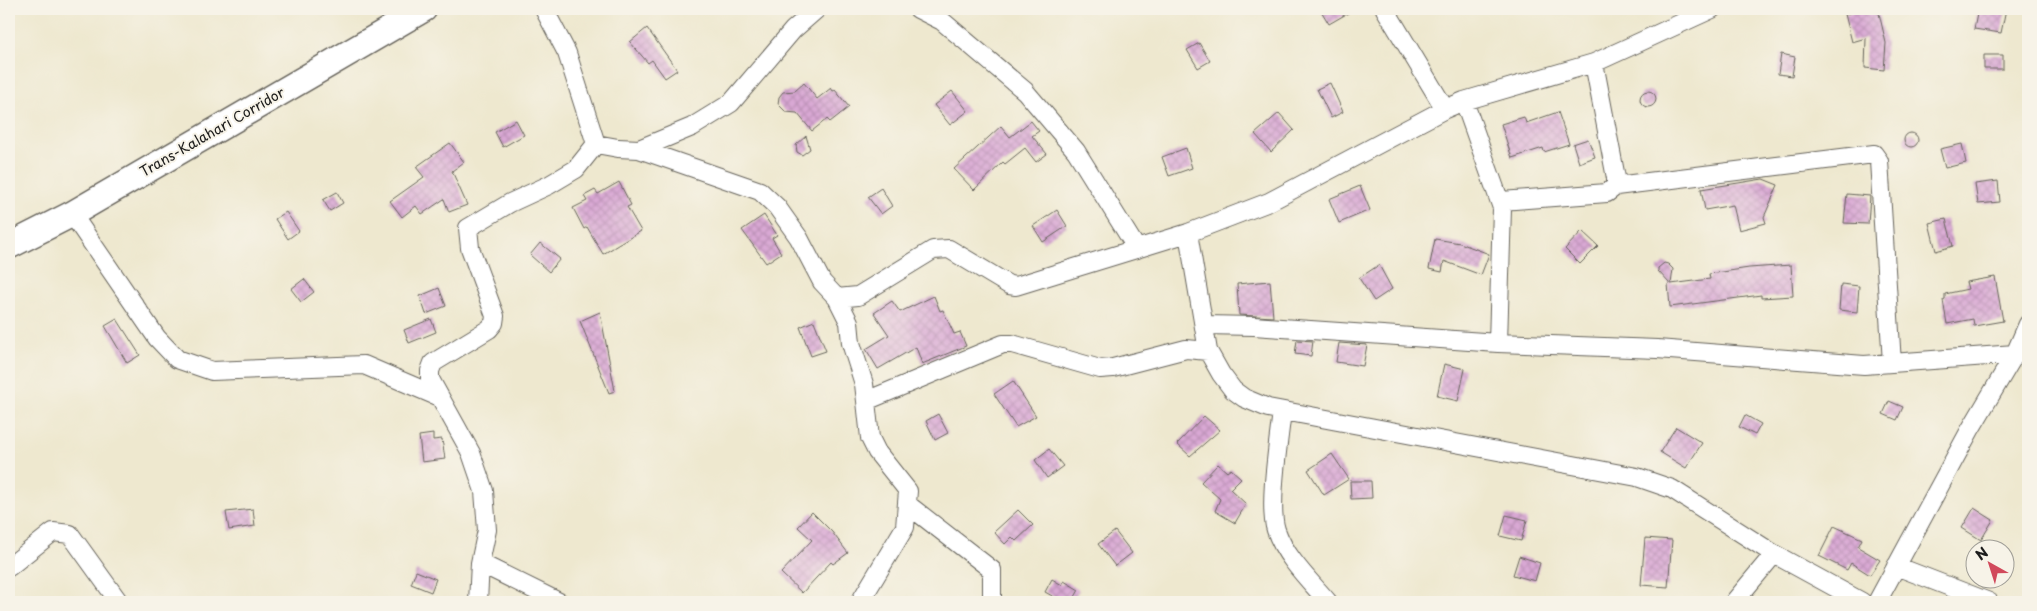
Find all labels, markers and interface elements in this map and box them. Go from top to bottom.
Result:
street label: Trans-Kalahari Corridor [135,81,289,182]
north arrow [1964,538,2014,588]
text: N [1971,542,1992,565]

